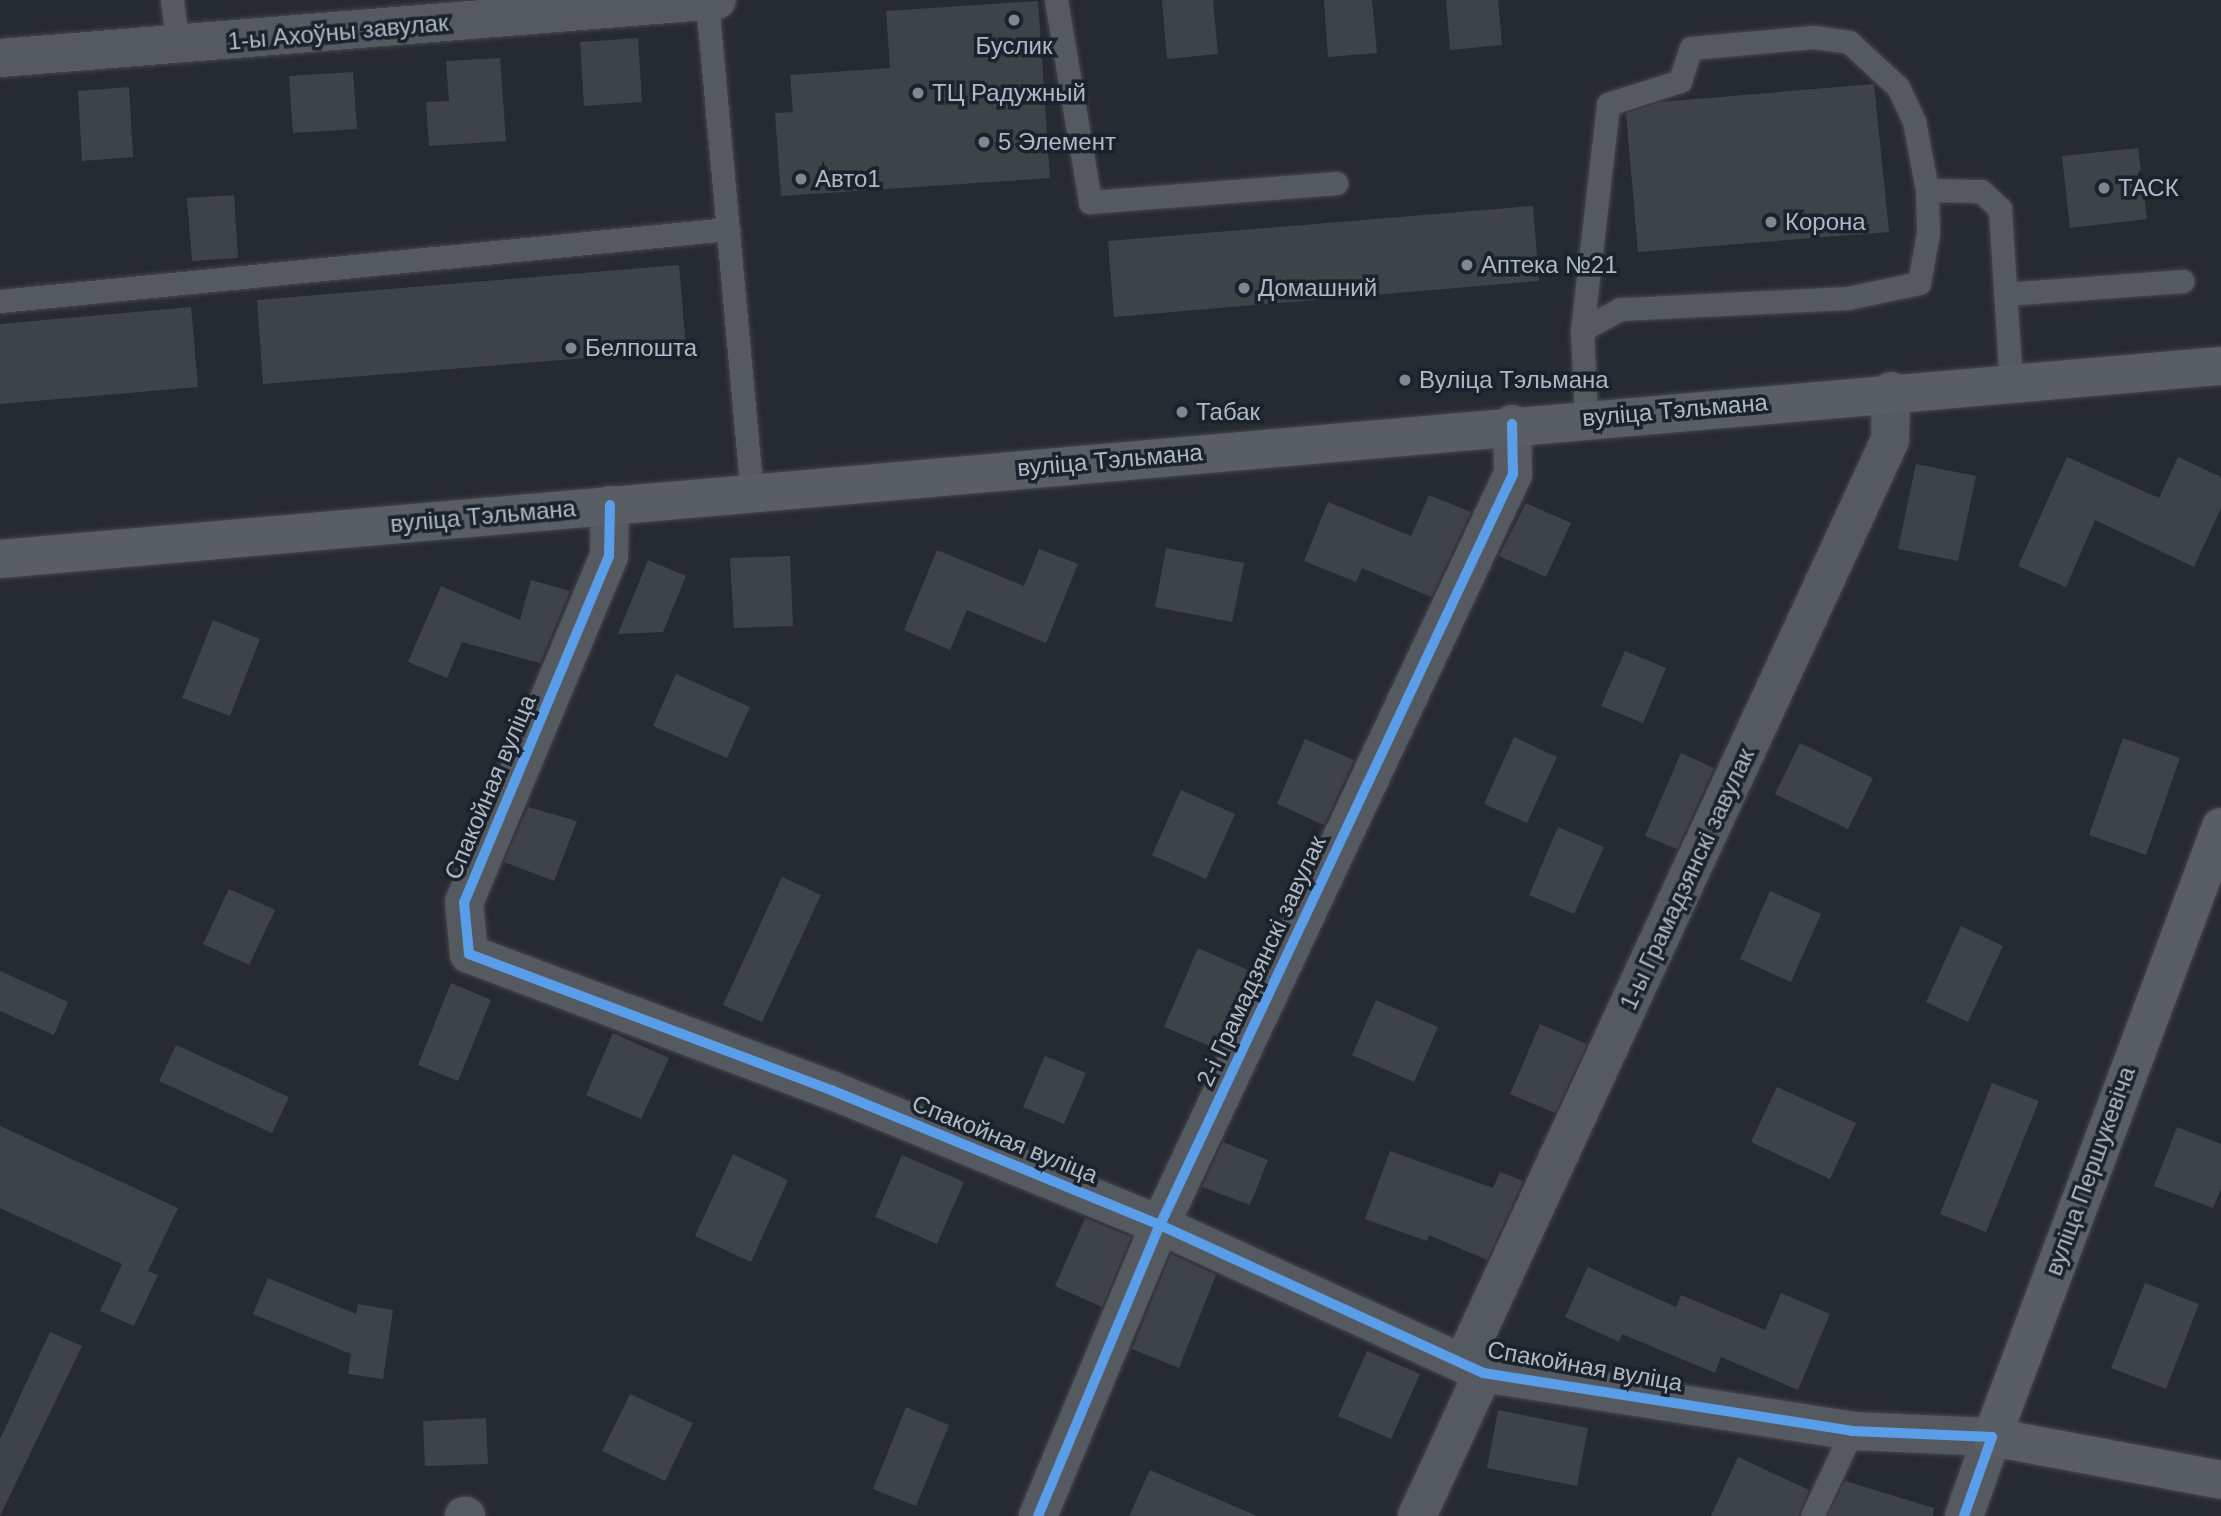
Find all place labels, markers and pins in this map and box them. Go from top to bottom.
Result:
marker: Буслик [1006,12,1022,28]
place label: Буслик [976,32,1052,60]
place label: ТЦ Радужный [932,79,1086,107]
marker: ТЦ Радужный [910,85,926,101]
place label: 5 Элемент [998,128,1116,156]
marker: 5 Элемент [976,134,992,150]
place label: Авто1 [815,165,881,193]
marker: Авто1 [793,171,809,187]
place label: ТАСК [2118,174,2179,202]
marker: ТАСК [2096,180,2112,196]
place label: Корона [1785,208,1866,236]
marker: Корона [1763,214,1779,230]
place label: Аптека №21 [1481,251,1618,279]
marker: Аптека №21 [1459,257,1475,273]
place label: Домашний [1258,274,1377,302]
marker: Домашний [1236,280,1252,296]
place label: Белпошта [585,334,697,362]
marker: Белпошта [563,340,579,356]
place label: Вуліца Тэльмана [1419,366,1609,394]
marker: Вуліца Тэльмана [1397,372,1413,388]
place label: Табак [1196,398,1260,426]
marker: Табак [1174,404,1190,420]

